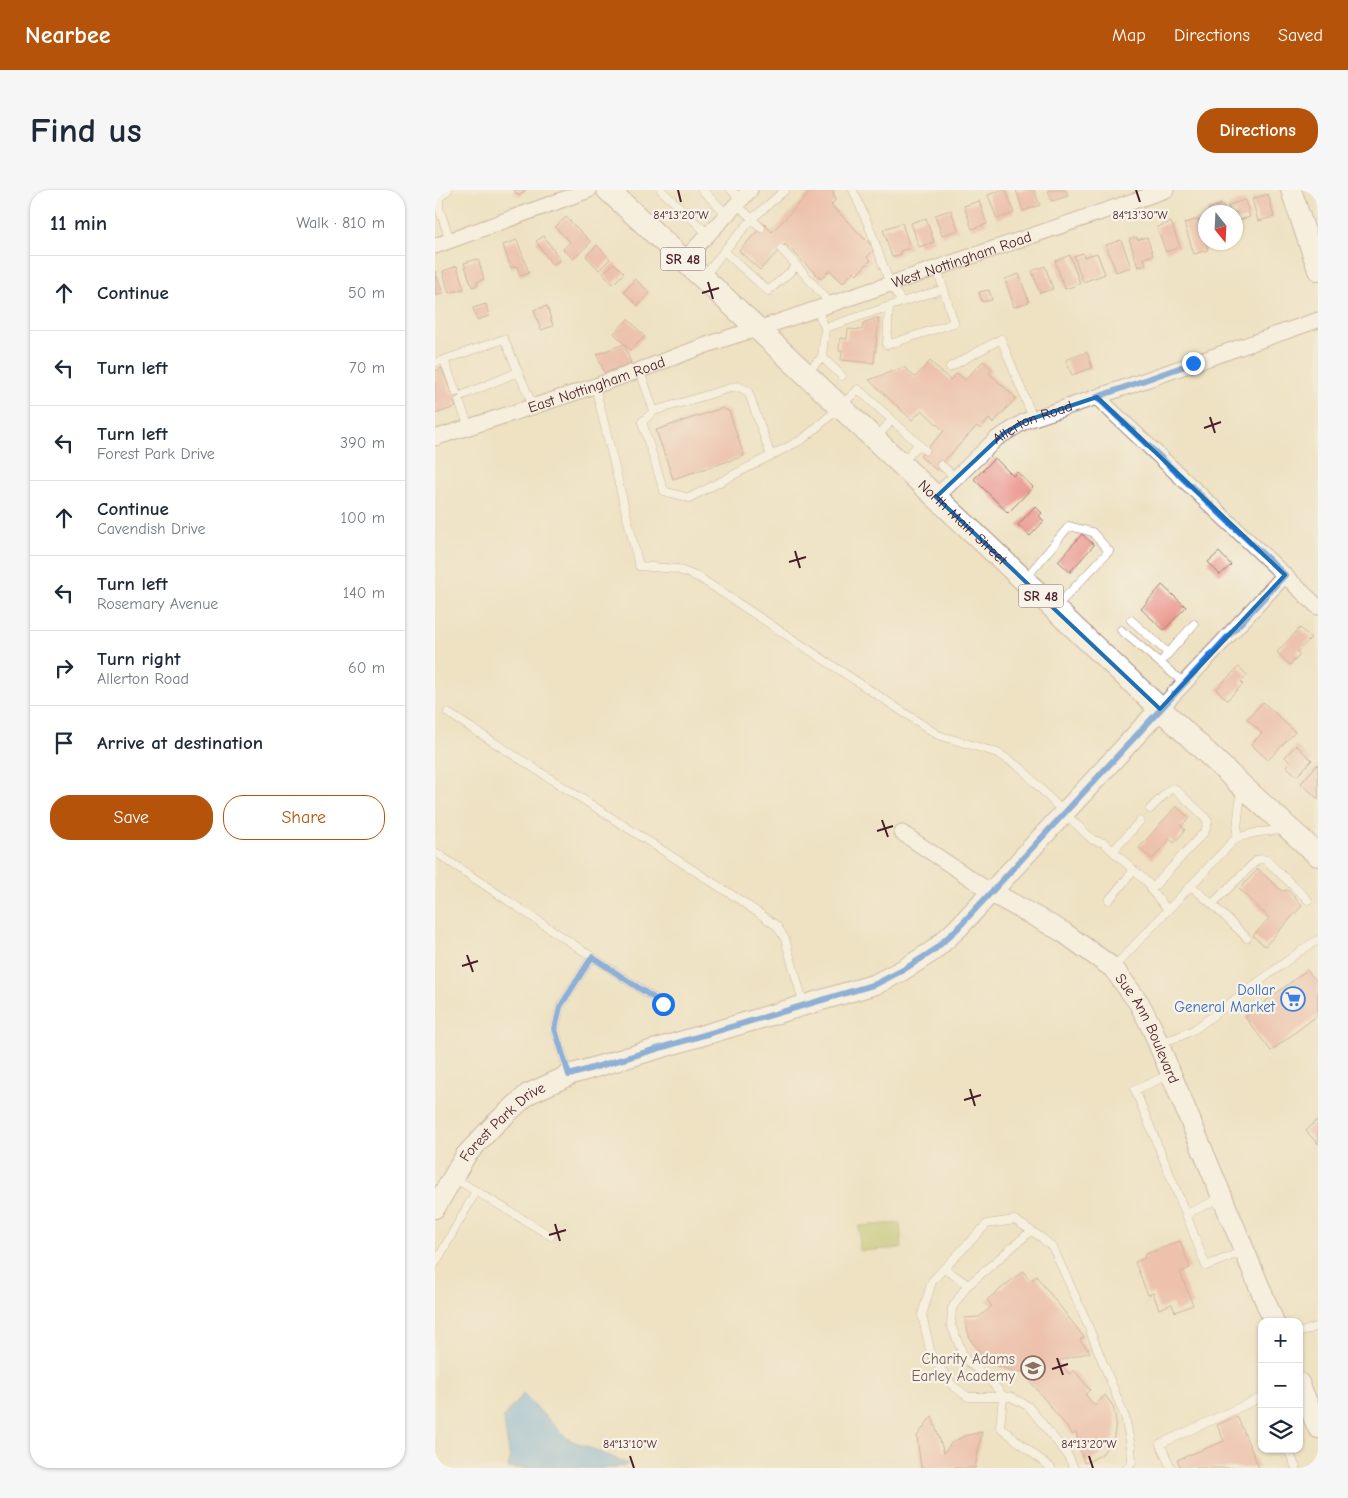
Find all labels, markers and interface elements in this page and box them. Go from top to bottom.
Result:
text: Nearbee [25,21,110,49]
text: Map [1112,25,1146,46]
text: Directions [1174,25,1250,46]
text: Saved [1278,25,1323,46]
button: Directions [1197,108,1318,153]
text: Find us [30,110,142,151]
north arrow [1198,205,1243,250]
text: 84°13'20"W [653,208,709,222]
text: 84°13'30"W [1112,208,1168,222]
text: 11 min [50,211,107,235]
text: Walk · 810 m [296,214,385,232]
street label: West Nottingham Road [889,227,1034,292]
road number: SR 48 [661,248,705,270]
icon: ahead [50,279,78,307]
text: Continue [97,282,169,304]
text: 50 m [348,284,385,302]
route end [1182,352,1205,375]
street label: East Nottingham Road [526,353,668,417]
icon: left [50,354,78,382]
text: Turn left [97,357,168,379]
text: 70 m [349,359,385,377]
street label: Allerton Road [989,397,1075,448]
text: Turn left [97,423,168,445]
icon: left [50,429,78,457]
text: 390 m [340,434,385,452]
text: Forest Park Drive [97,445,215,463]
street label: North Main Street [914,476,1011,569]
text: Continue [97,498,169,520]
icon: ahead [50,504,78,532]
text: 100 m [341,509,385,527]
text: Cavendish Drive [97,520,205,538]
text: Turn left [97,573,168,595]
icon: left [50,579,78,607]
text: 140 m [343,584,385,602]
road number: SR 48 [1019,584,1063,608]
text: Rosemary Avenue [97,595,218,613]
text: Turn right [97,648,181,670]
icon: right [50,654,78,682]
text: 60 m [348,659,385,677]
text: Allerton Road [97,670,189,688]
icon: arrive [50,729,78,757]
text: Arrive at destination [97,732,263,754]
button: Save [50,795,213,840]
button: Share [223,795,385,840]
street label: Sue Ann Boulevard [1111,970,1183,1086]
place label: Dollar General Market [1174,981,1276,1016]
supermarket icon: Dollar General Market [1280,986,1306,1012]
route start [652,993,675,1016]
street label: Forest Park Drive [455,1078,548,1164]
map controls [1258,1318,1303,1453]
button: + [1258,1318,1303,1363]
place label: Charity Adams Earley Academy [911,1350,1015,1385]
school or university icon: Charity Adams Earley Academy [1020,1355,1046,1381]
button: − [1258,1363,1303,1408]
button: layers [1258,1408,1303,1453]
text: 84°13'10"W [603,1437,658,1451]
text: 84°13'20"W [1061,1437,1117,1451]

